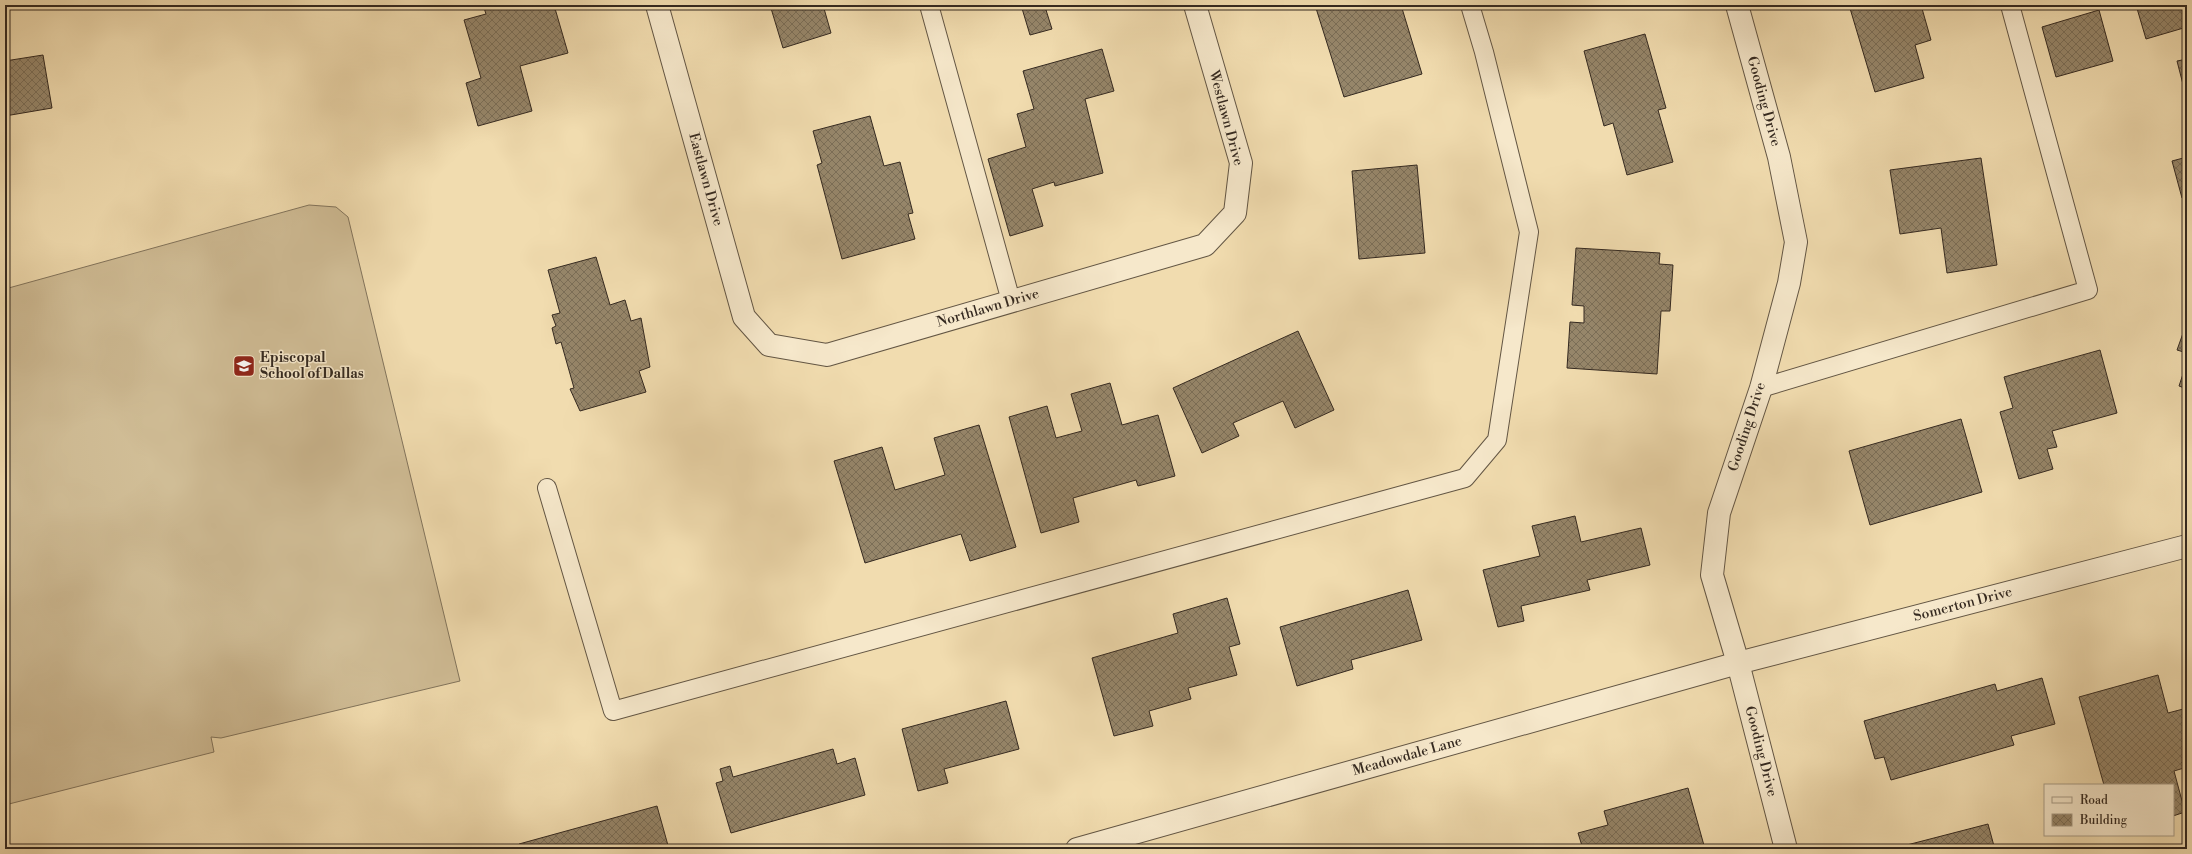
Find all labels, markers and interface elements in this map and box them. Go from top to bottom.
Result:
street label: Gooding Drive [1743,54,1785,149]
street label: Westlawn Drive [1204,67,1247,168]
street label: Eastlawn Drive [684,131,727,228]
street label: Northlawn Drive [935,285,1041,332]
place label: Episcopal School of Dallas [260,349,364,383]
school or university icon: Episcopal School of Dallas [231,353,257,379]
street label: Gooding Drive [1724,380,1770,474]
street label: Somerton Drive [1912,583,2014,626]
street label: Gooding Drive [1741,704,1781,799]
street label: Meadowdale Lane [1350,732,1464,780]
legend [2044,784,2174,836]
text: Road [2080,793,2108,808]
text: Building [2079,813,2128,828]

